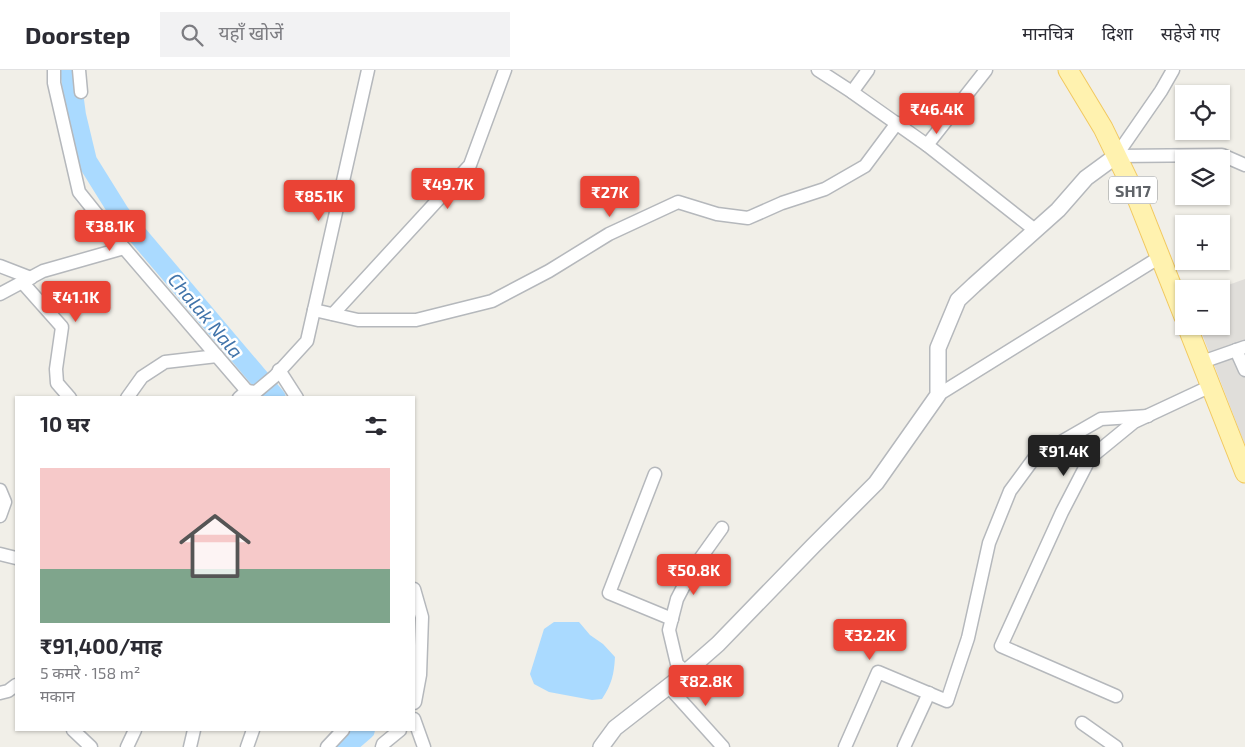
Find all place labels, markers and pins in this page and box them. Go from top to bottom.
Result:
pin: ₹46.4K [896,92,978,135]
pin: ₹49.7K [407,168,489,210]
pin: ₹27K [580,176,640,218]
pin: ₹85.1K [278,180,360,222]
pin: ₹38.1K [69,210,151,252]
pin: ₹41.1K [35,280,117,323]
pin: ₹91.4K [1023,434,1105,477]
pin: ₹50.8K [653,554,735,596]
pin: ₹32.2K [829,618,911,661]
pin: ₹82.8K [665,664,747,707]

